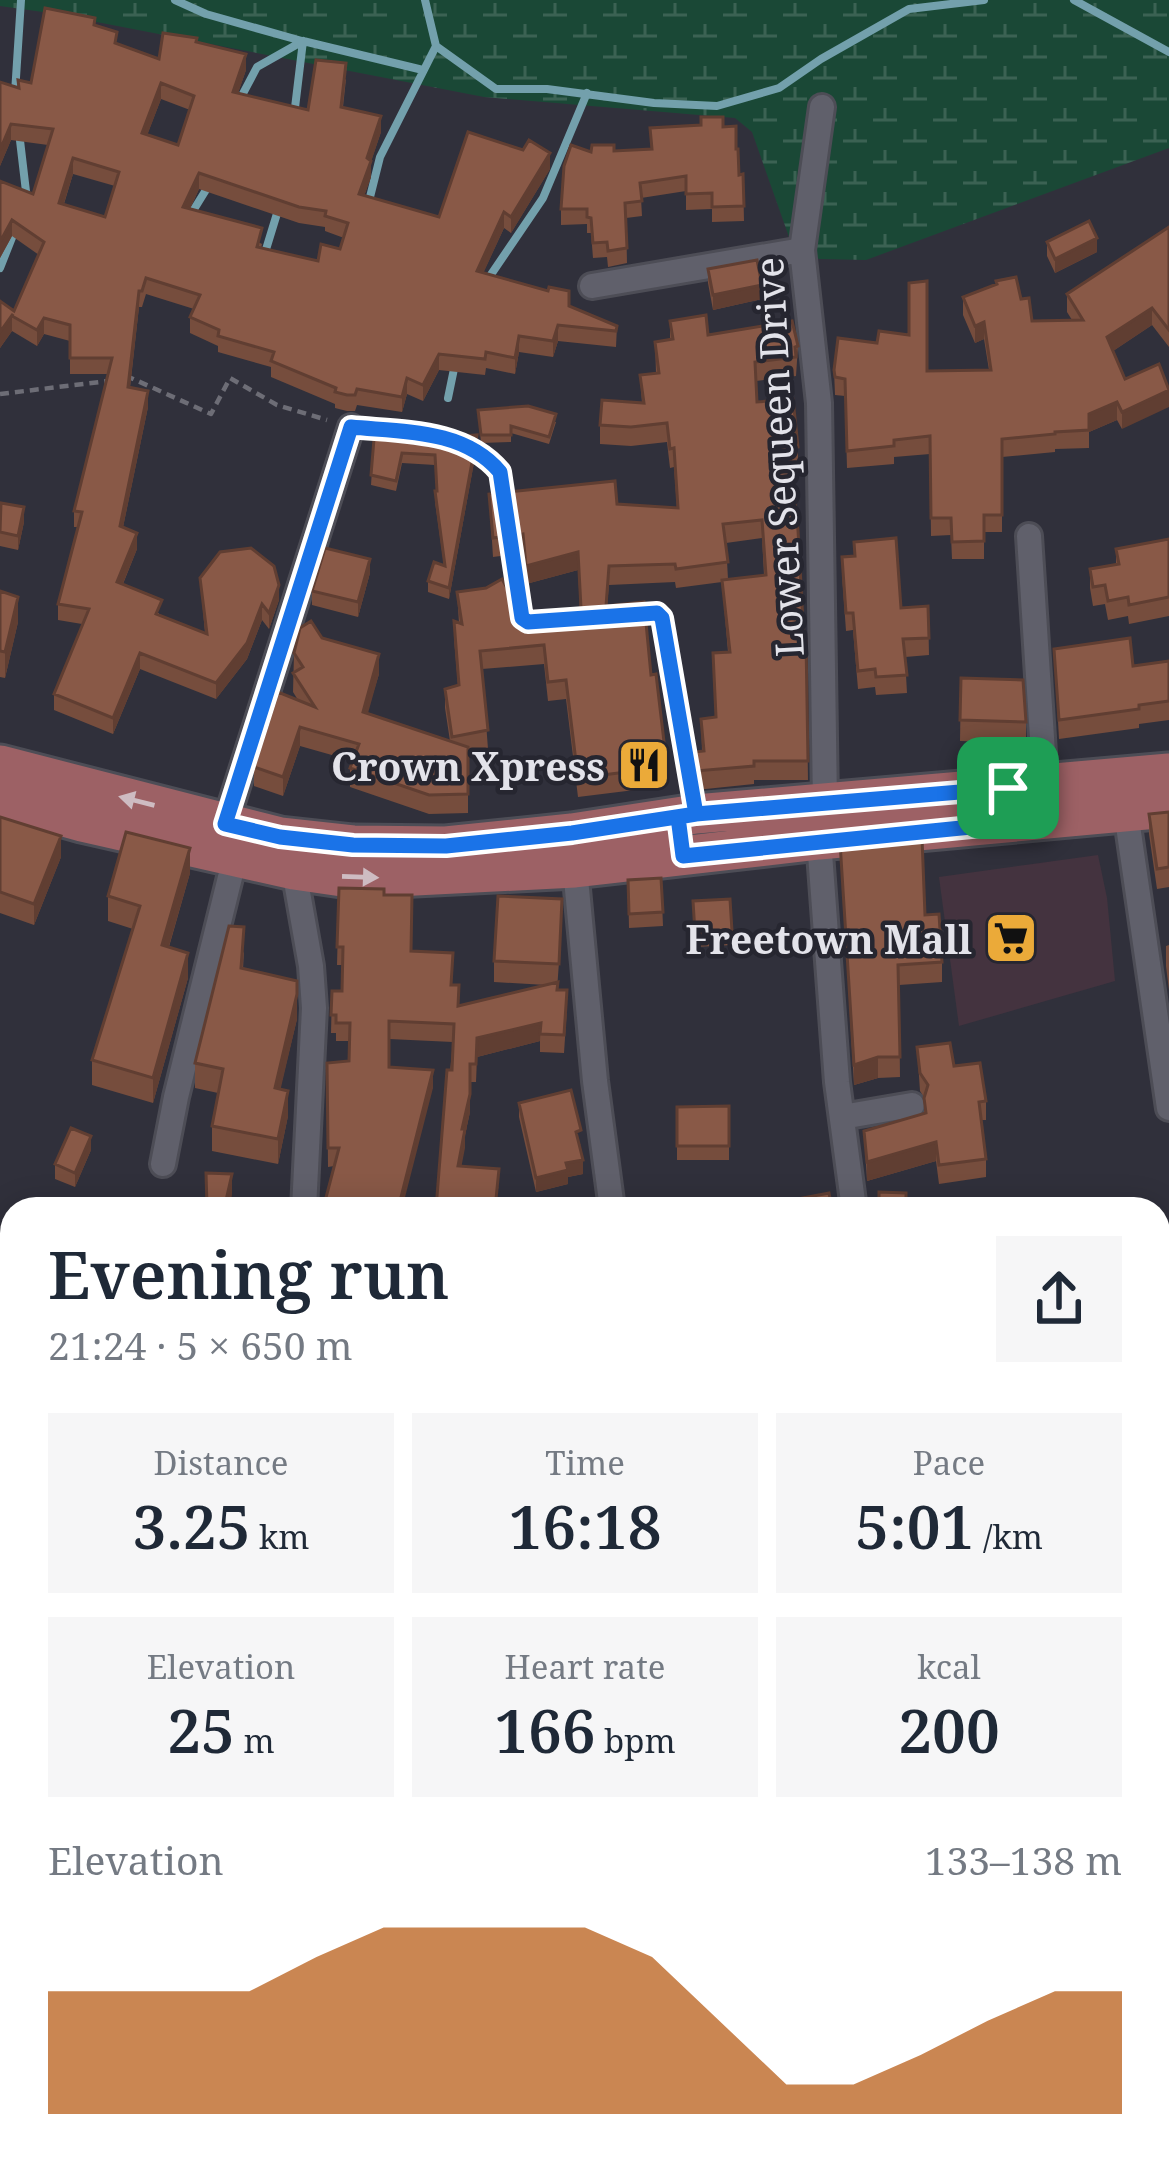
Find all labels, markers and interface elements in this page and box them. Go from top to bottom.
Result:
street label: Lower Sequeen Drive [741,256,815,658]
restaurant icon: Crown Xpress [616,737,672,793]
pin [957,737,1059,839]
place label: Crown Xpress [331,739,605,792]
icon: arrive [975,755,1041,821]
one-way arrow [118,791,155,810]
one-way arrow [342,868,380,887]
supermarket icon: Freetown Mall [983,910,1039,966]
place label: Freetown Mall [686,912,972,965]
text: Evening run [48,1228,449,1318]
button: share [996,1236,1122,1362]
text: 21:24 · 5 × 650 m [48,1318,353,1371]
text: Distance [154,1440,288,1485]
text: Time [545,1440,625,1485]
text: Pace [913,1440,985,1485]
text: 3.25 [132,1485,250,1567]
text: 16:18 [509,1485,661,1567]
text: 5:01 [855,1485,974,1567]
text: km [250,1514,310,1559]
text: /km [974,1514,1043,1559]
text: Elevation [147,1644,295,1689]
text: Heart rate [505,1644,665,1689]
text: kcal [917,1644,981,1689]
text: 25 [167,1689,235,1771]
text: 166 [494,1689,596,1771]
text: 200 [898,1689,1000,1771]
text: m [235,1718,275,1763]
text: bpm [596,1718,676,1763]
text: Elevation [48,1833,224,1886]
text: 133–138 m [925,1833,1122,1886]

